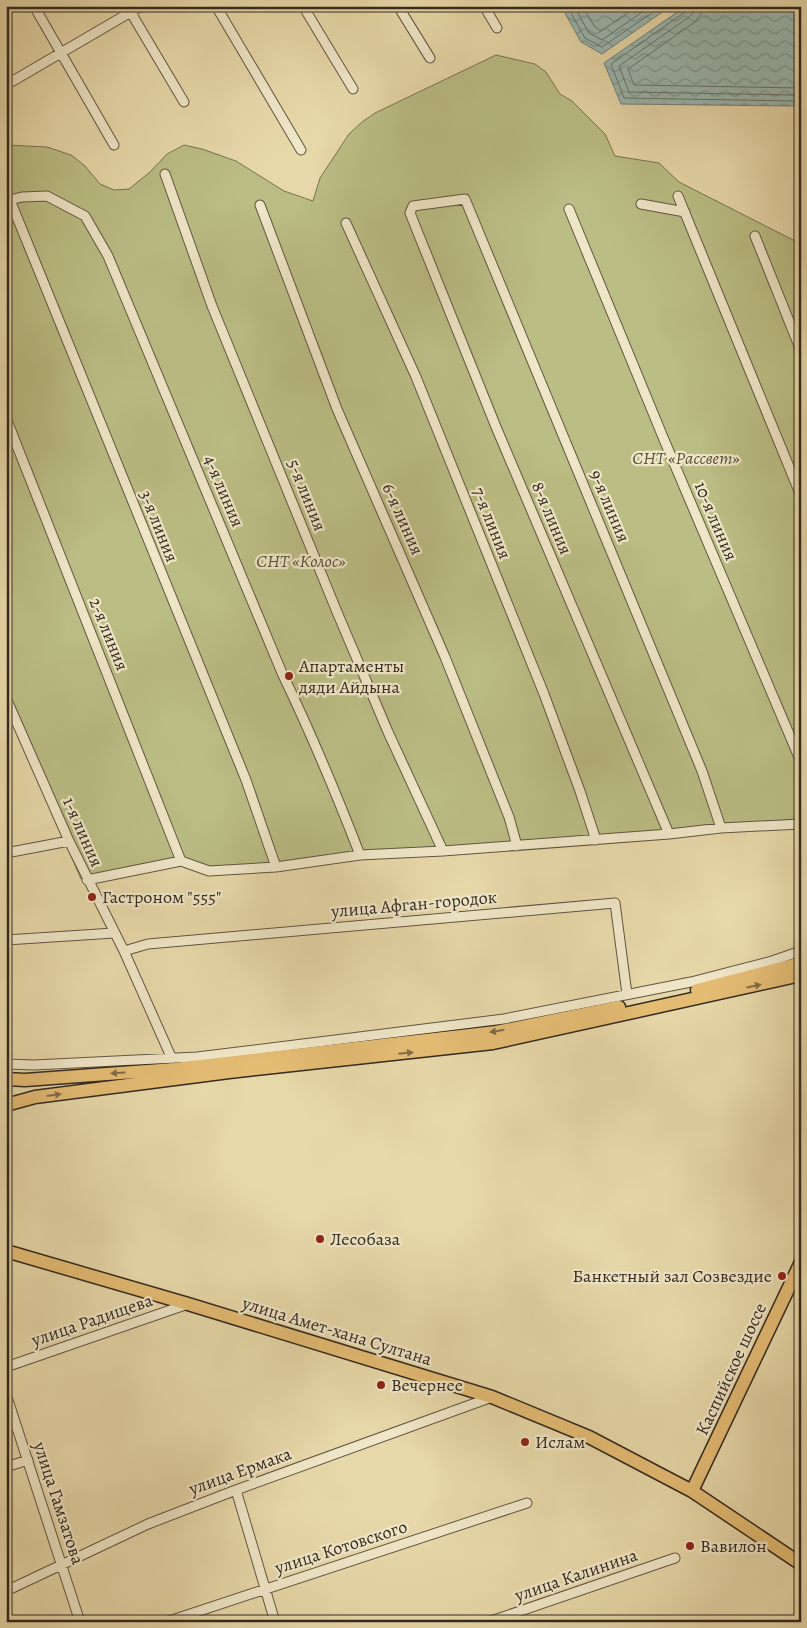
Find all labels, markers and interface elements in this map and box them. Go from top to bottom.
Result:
park label: СНТ «Рассвет» [632,446,740,470]
street label: 4-я линия [198,451,250,531]
street label: 5-я линия [282,455,332,535]
street label: 9-я линия [584,466,636,546]
street label: 8-я линия [526,478,578,558]
street label: 10-я линия [689,478,743,564]
street label: 6-я линия [377,479,429,559]
street label: 7-я линия [467,483,517,563]
street label: 3-я линия [134,487,184,565]
park label: СНТ «Колос» [256,549,346,573]
street label: 2-я линия [84,594,134,674]
place label: Апартаменты дяди Айдына [298,654,404,699]
marker: Апартаменты дяди Айдына [283,670,295,682]
street label: 1-я линия [57,793,109,871]
place label: Гастроном "555" [102,885,221,909]
street label: улица Афган-городок [329,885,498,923]
marker: Гастроном "555" [86,891,98,903]
one-way arrow [747,982,762,990]
one-way arrow [489,1028,505,1036]
one-way arrow [398,1049,414,1057]
one-way arrow [110,1070,126,1078]
one-way arrow [46,1091,62,1099]
place label: Лесобаза [330,1227,401,1251]
marker: Лесобаза [314,1233,326,1245]
place label: Банкетный зал Созвездие [572,1264,772,1288]
marker: Банкетный зал Созвездие [776,1270,788,1282]
street label: улица Радищева [27,1288,156,1352]
street label: улица Амет-хана Султана [238,1290,435,1371]
street label: Каспийское шоссе [690,1299,772,1439]
place label: Вечернее [391,1373,463,1397]
marker: Вечернее [375,1379,387,1391]
place label: Ислам [535,1430,585,1454]
marker: Ислам [519,1436,531,1448]
street label: улица Гамзатова [28,1438,90,1568]
street label: улица Ермака [185,1441,295,1501]
street label: улица Котовского [271,1514,410,1580]
place label: Вавилон [700,1534,767,1558]
marker: Вавилон [684,1540,696,1552]
street label: улица Калинина [510,1543,641,1608]

